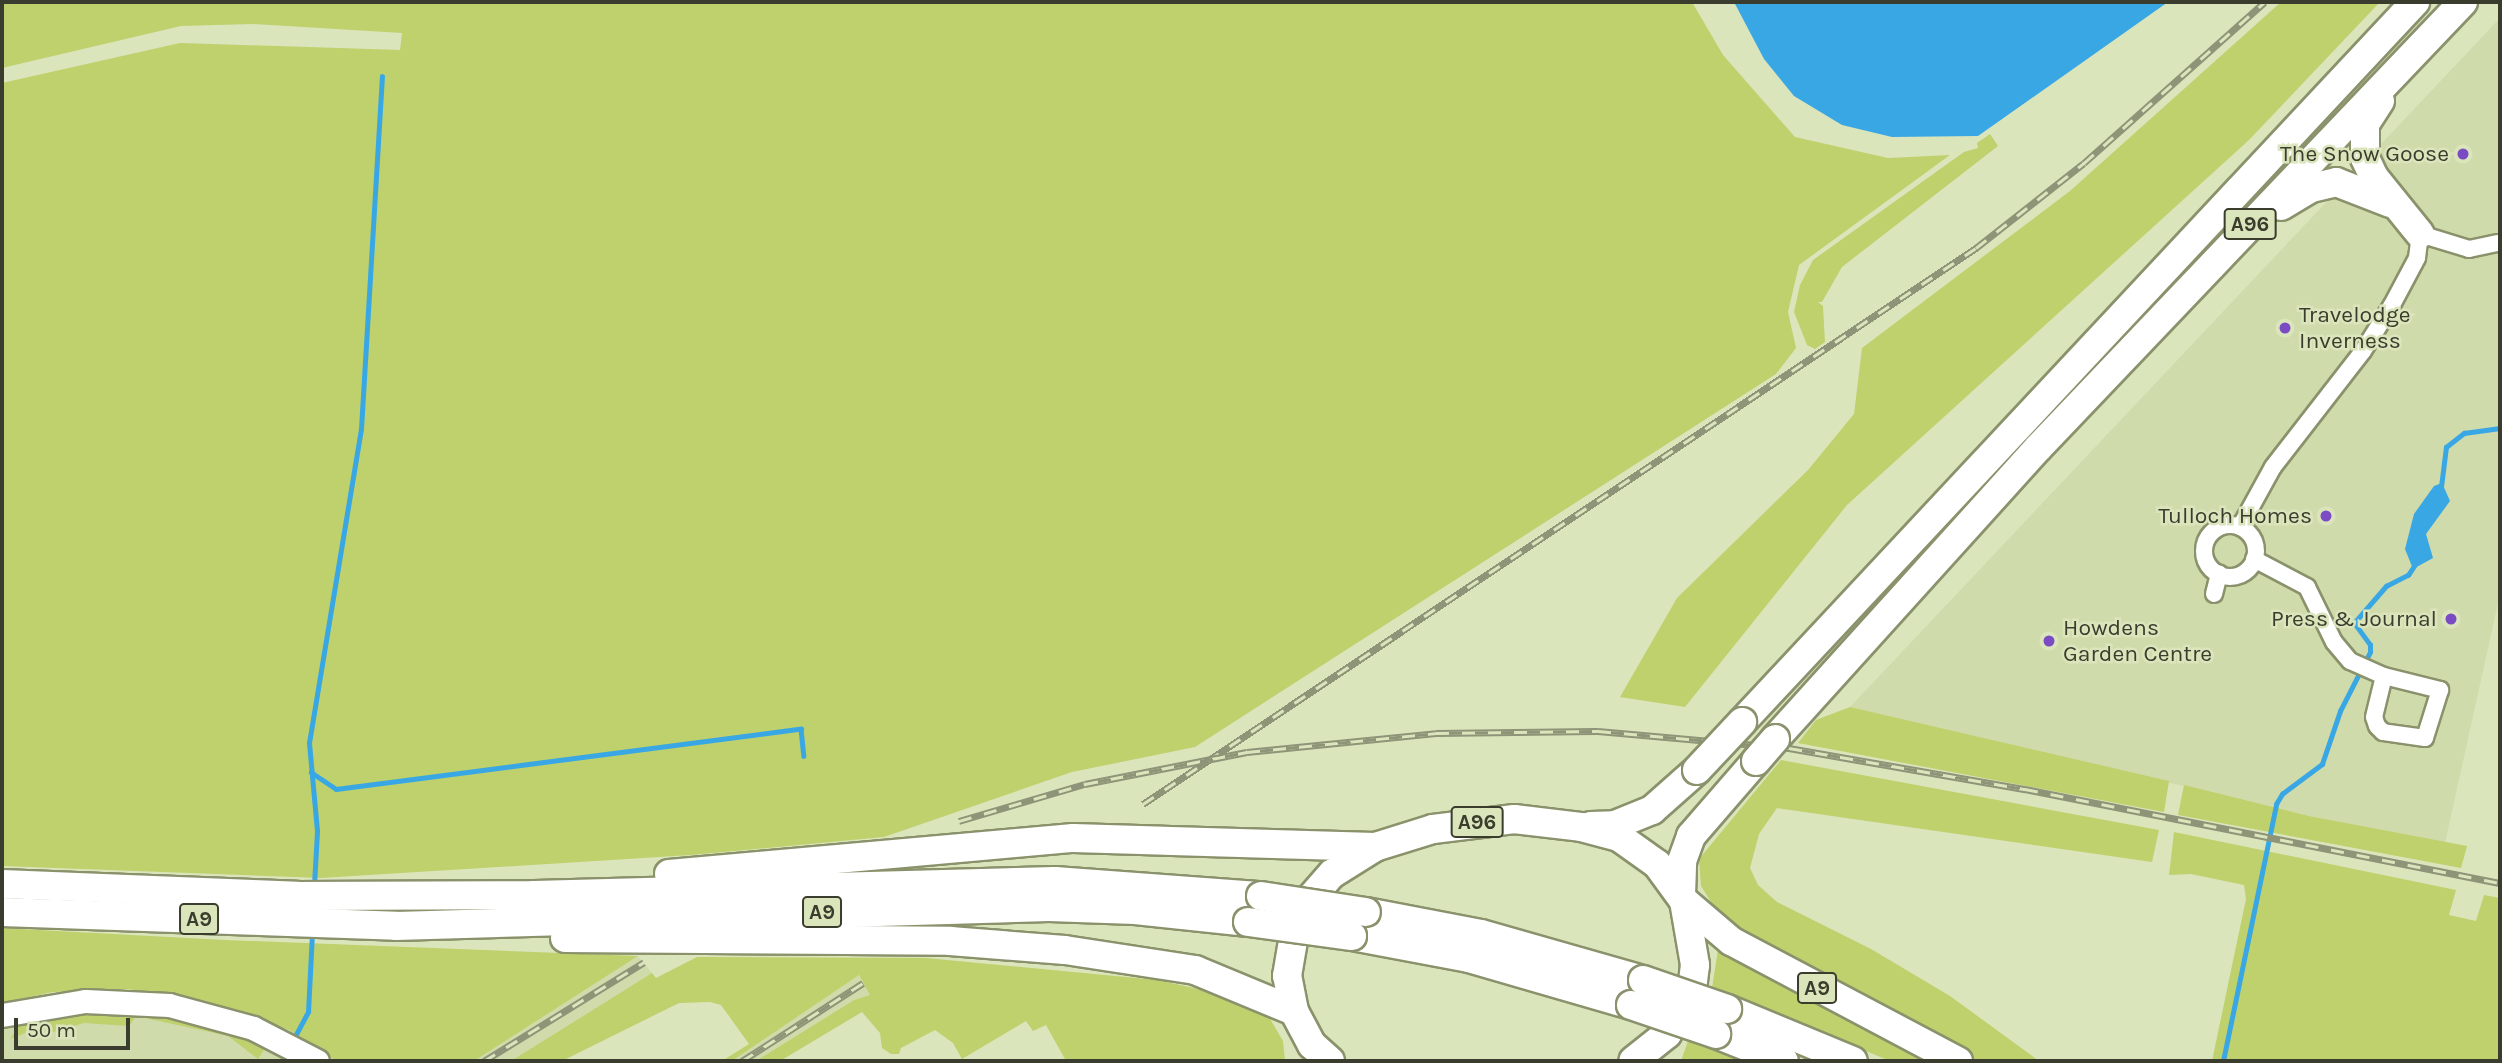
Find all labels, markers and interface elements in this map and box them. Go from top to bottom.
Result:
place label: The Snow Goose [2280,140,2449,168]
marker: The Snow Goose [2455,146,2471,162]
road number: A96 [2222,206,2278,242]
place label: Travelodge Inverness [2299,301,2411,355]
marker: Travelodge Inverness [2277,320,2293,336]
place label: Tulloch Homes [2158,502,2312,530]
marker: Tulloch Homes [2318,508,2334,524]
place label: Press & Journal [2271,605,2437,633]
marker: Press & Journal [2443,611,2459,627]
place label: Howdens Garden Centre [2063,614,2212,668]
marker: Howdens Garden Centre [2041,633,2057,649]
road number: A96 [1449,804,1505,840]
road number: A9 [801,894,843,930]
road number: A9 [178,902,220,936]
road number: A9 [1796,970,1838,1006]
scale bar [18,1004,133,1048]
text: 50 m [27,1018,76,1042]

